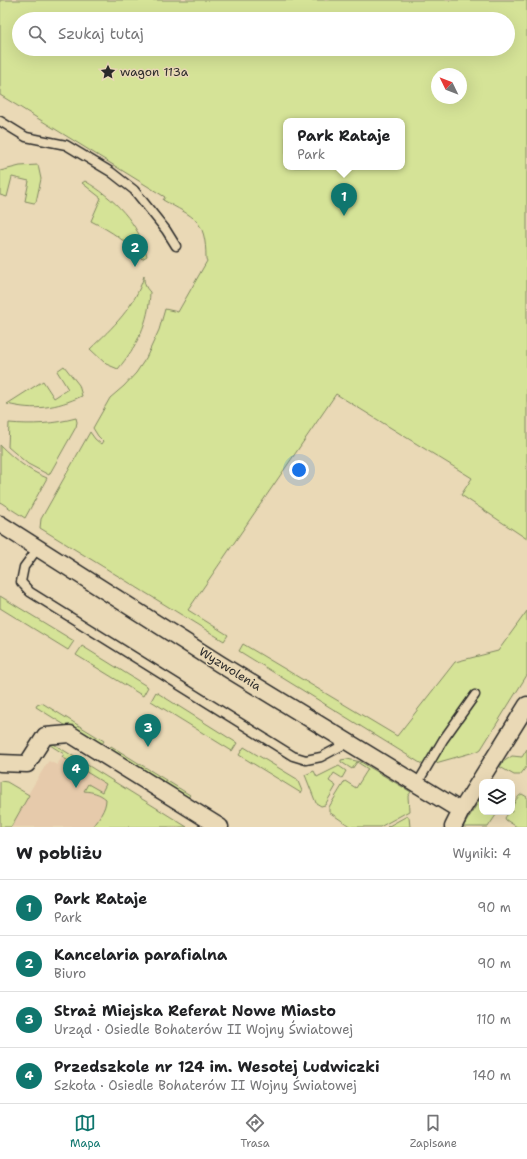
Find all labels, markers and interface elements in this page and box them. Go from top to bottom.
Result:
search box [12,12,515,56]
icon: search [26,23,48,45]
text: Szukaj tutaj [58,24,144,44]
place icon: wagon 113a [99,63,117,81]
place label: wagon 113a [120,64,189,80]
north arrow [431,68,467,104]
popup [283,118,405,170]
text: Park Rataje [297,126,391,146]
text: Park [297,146,325,163]
pin: 1 [331,183,357,216]
pin: 2 [122,234,148,267]
your location [289,460,309,480]
street label: Wyzwolenia [196,644,265,695]
pin: 3 [135,714,161,747]
pin: 4 [63,755,89,788]
map controls [479,779,515,815]
button: layers [479,779,515,815]
text: W pobliżu [16,842,102,864]
text: Wyniki: 4 [452,845,511,862]
text: Park Rataje [54,889,147,909]
text: 1 [26,899,32,916]
text: 90 m [477,899,511,916]
text: Park [54,909,82,926]
text: Kancelaria parafialna [54,945,227,965]
text: 2 [24,955,34,972]
text: 90 m [477,955,511,972]
text: Biuro [54,965,86,982]
text: Straż Miejska Referat Nowe Miasto [54,1001,336,1021]
text: 3 [24,1011,34,1028]
text: 110 m [476,1011,511,1028]
text: Urząd · Osiedle Bohaterów II Wojny Światowej [54,1021,353,1038]
text: Przedszkole nr 124 im. Wesołej Ludwiczki [54,1057,380,1077]
text: 4 [24,1067,34,1084]
text: 140 m [472,1067,511,1084]
text: Szkoła · Osiedle Bohaterów II Wojny Światowej [54,1077,357,1094]
tab: Mapa [70,1112,100,1151]
tab: Trasa [240,1112,270,1151]
tab: Zapisane [410,1112,457,1151]

